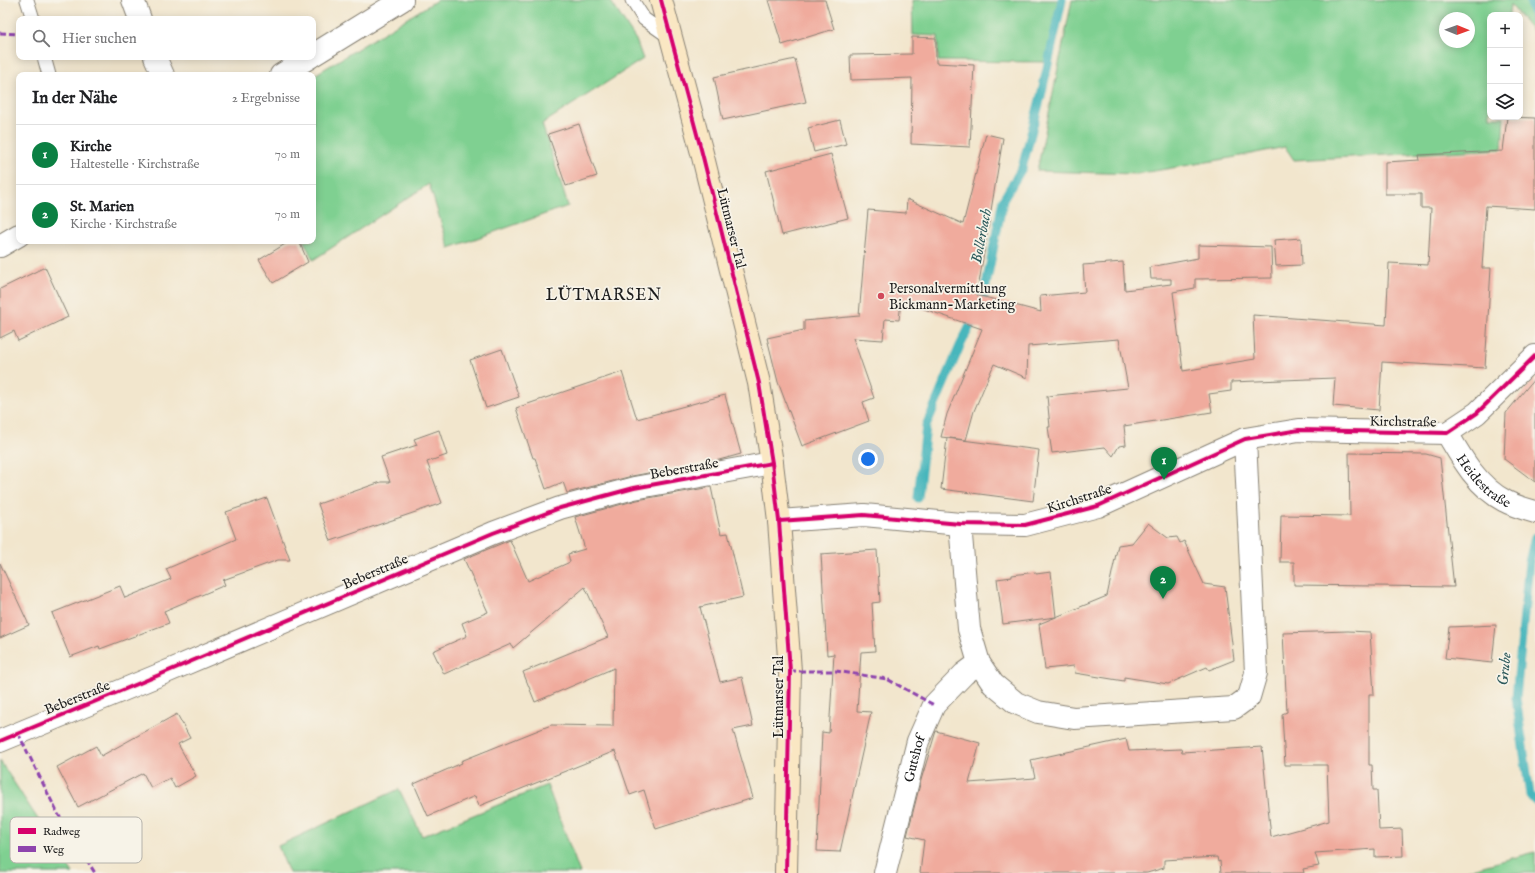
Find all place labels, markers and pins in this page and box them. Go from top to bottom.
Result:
place label: Personalvermittlung Bickmann-Marketing [889,280,1016,314]
marker: Personalvermittlung Bickmann-Marketing [876,291,886,301]
pin: 1 [1151,447,1177,480]
pin: 2 [1150,566,1176,599]

